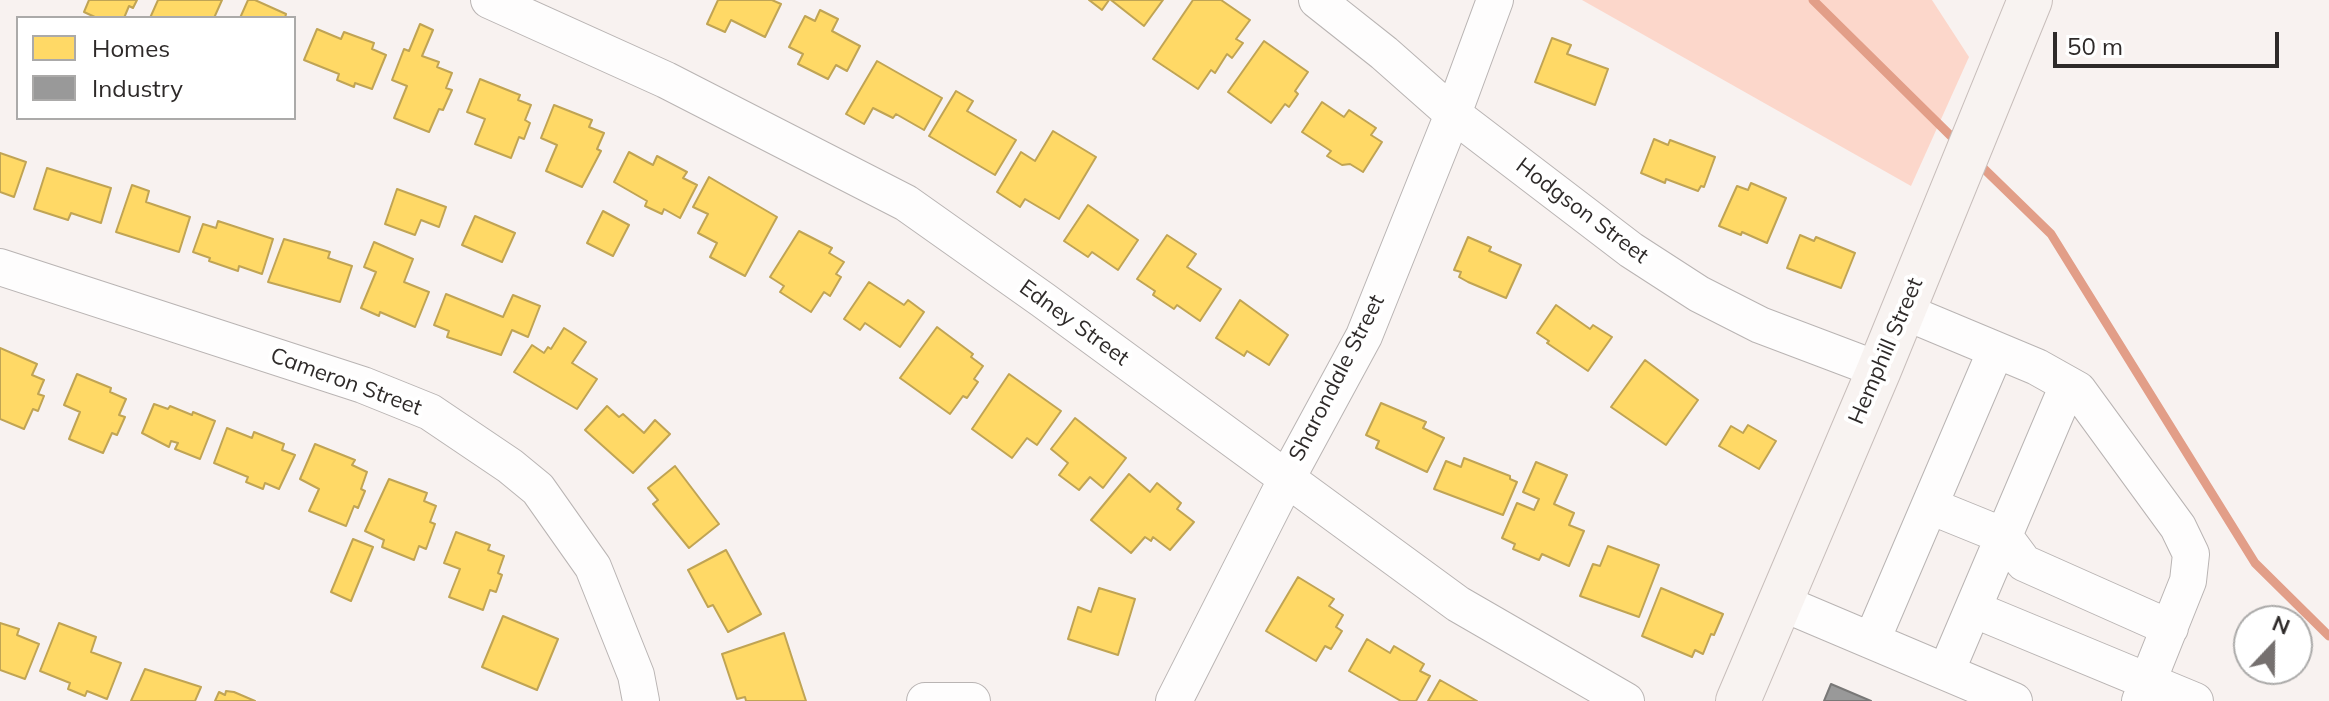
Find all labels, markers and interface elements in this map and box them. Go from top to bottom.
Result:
legend [16,16,296,120]
scale bar [2057,16,2283,66]
text: 50 m [2067,31,2123,61]
text: Homes [92,33,170,63]
text: Industry [92,73,183,103]
street label: Hodgson Street [1511,153,1653,269]
street label: Edney Street [1014,274,1134,372]
street label: Hemphill Street [1843,274,1929,428]
street label: Sharondale Street [1284,290,1390,466]
street label: Cameron Street [267,342,425,422]
north arrow [2233,605,2313,685]
text: N [2268,609,2294,641]

